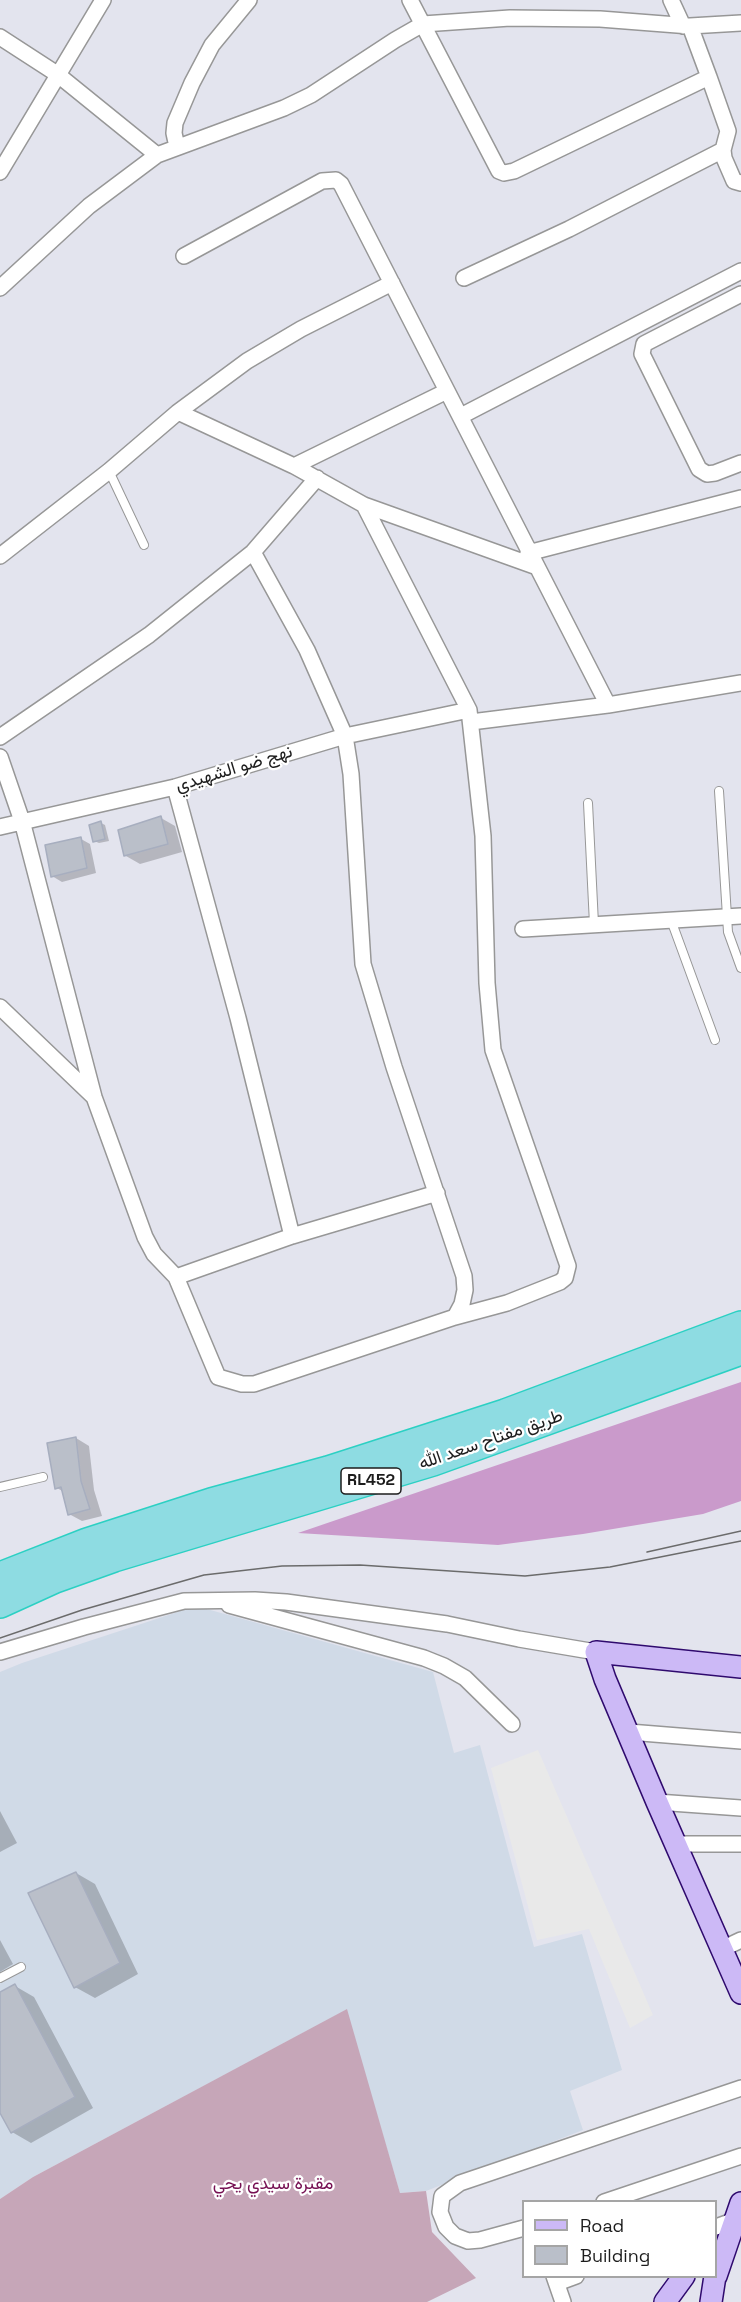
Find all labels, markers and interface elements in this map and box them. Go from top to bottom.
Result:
street label: نهج ضو الشهيدي [173,741,295,797]
street label: طريق مفتاح سعد الله [416,1405,566,1475]
road number: RL452 [341,1468,401,1494]
park label: مقبرة سيدي يحي [213,2173,333,2195]
legend [522,2200,717,2278]
text: Road [580,2214,624,2237]
text: Building [580,2244,650,2267]

